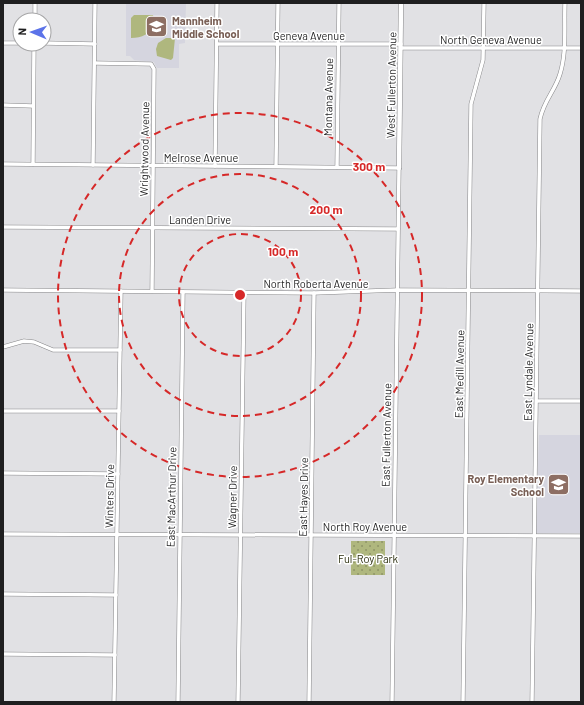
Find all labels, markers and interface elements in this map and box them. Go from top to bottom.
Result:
north arrow [12,12,52,52]
school or university icon: Mannheim Middle School [143,13,169,39]
place label: Mannheim Middle School [172,14,240,40]
text: N [15,28,28,36]
street label: Geneva Avenue [273,29,345,42]
street label: West Fullerton Avenue [384,32,398,138]
street label: North Geneva Avenue [440,33,542,46]
street label: Montana Avenue [321,58,335,136]
street label: Wrightwood Avenue [137,101,151,197]
street label: Melrose Avenue [164,151,238,164]
text: 300 m [353,159,385,173]
text: 200 m [310,202,342,216]
street label: Landen Drive [169,213,231,226]
text: 100 m [268,244,298,258]
street label: North Roberta Avenue [263,277,369,290]
centre of rings [233,288,247,302]
street label: East Lyndale Avenue [521,323,535,421]
street label: East Medill Avenue [452,330,466,418]
street label: East Fullerton Avenue [379,383,393,487]
street label: East MacArthur Drive [164,447,178,547]
street label: East Hayes Drive [296,457,310,537]
street label: Winters Drive [102,464,116,528]
street label: Wagner Drive [225,465,239,529]
school or university icon: Roy Elementary School [546,471,572,497]
place label: Roy Elementary School [468,472,544,498]
street label: North Roy Avenue [323,520,407,533]
park label: Ful-Roy Park [338,552,399,565]

